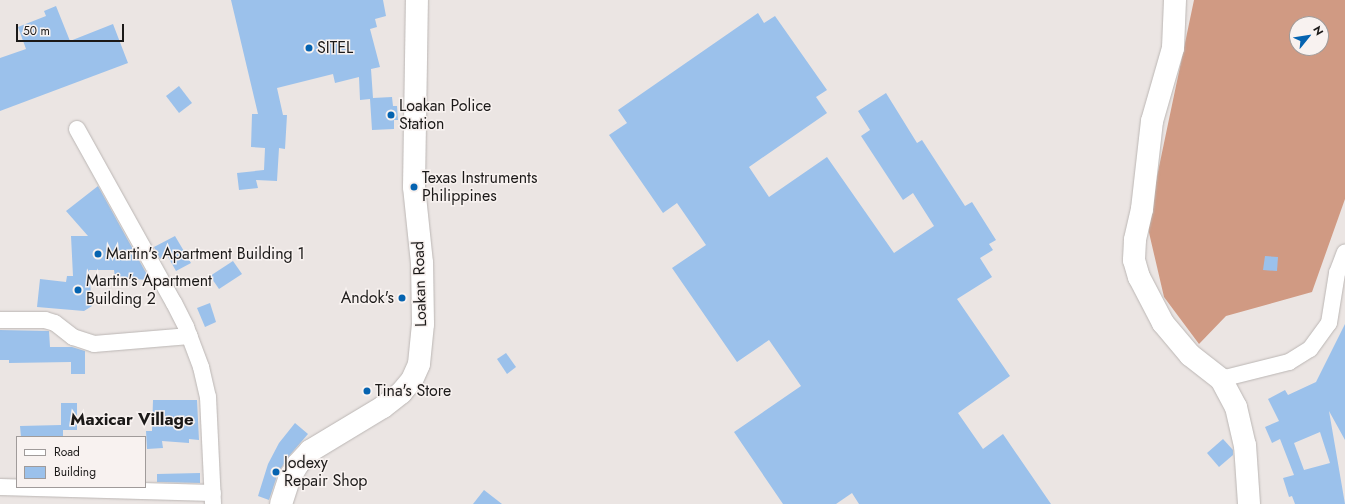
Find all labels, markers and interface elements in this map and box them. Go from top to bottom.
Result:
scale bar [18,16,126,42]
north arrow [1289,16,1329,56]
text: 50 m [23,22,50,40]
text: N [1309,23,1328,38]
place label: SITEL [317,38,353,58]
marker: SITEL [304,43,314,53]
place label: Loakan Police Station [399,96,491,134]
marker: Loakan Police Station [386,110,396,120]
place label: Texas Instruments Philippines [422,168,537,206]
marker: Texas Instruments Philippines [409,182,419,192]
street label: Loakan Road [409,241,431,327]
place label: Martin's Apartment Building 1 [106,244,305,264]
marker: Martin's Apartment Building 1 [93,249,103,259]
place label: Martin's Apartment Building 2 [86,271,212,309]
marker: Martin's Apartment Building 2 [73,285,83,295]
place label: Andok's [341,288,394,308]
marker: Andok's [397,293,407,303]
place label: Tina's Store [375,381,451,401]
marker: Tina's Store [362,386,372,396]
district label: Maxicar Village [70,410,194,430]
legend [16,436,146,488]
text: Road [54,443,80,461]
place label: Jodexy Repair Shop [284,453,367,491]
text: Building [54,463,96,481]
marker: Jodexy Repair Shop [271,467,281,477]

